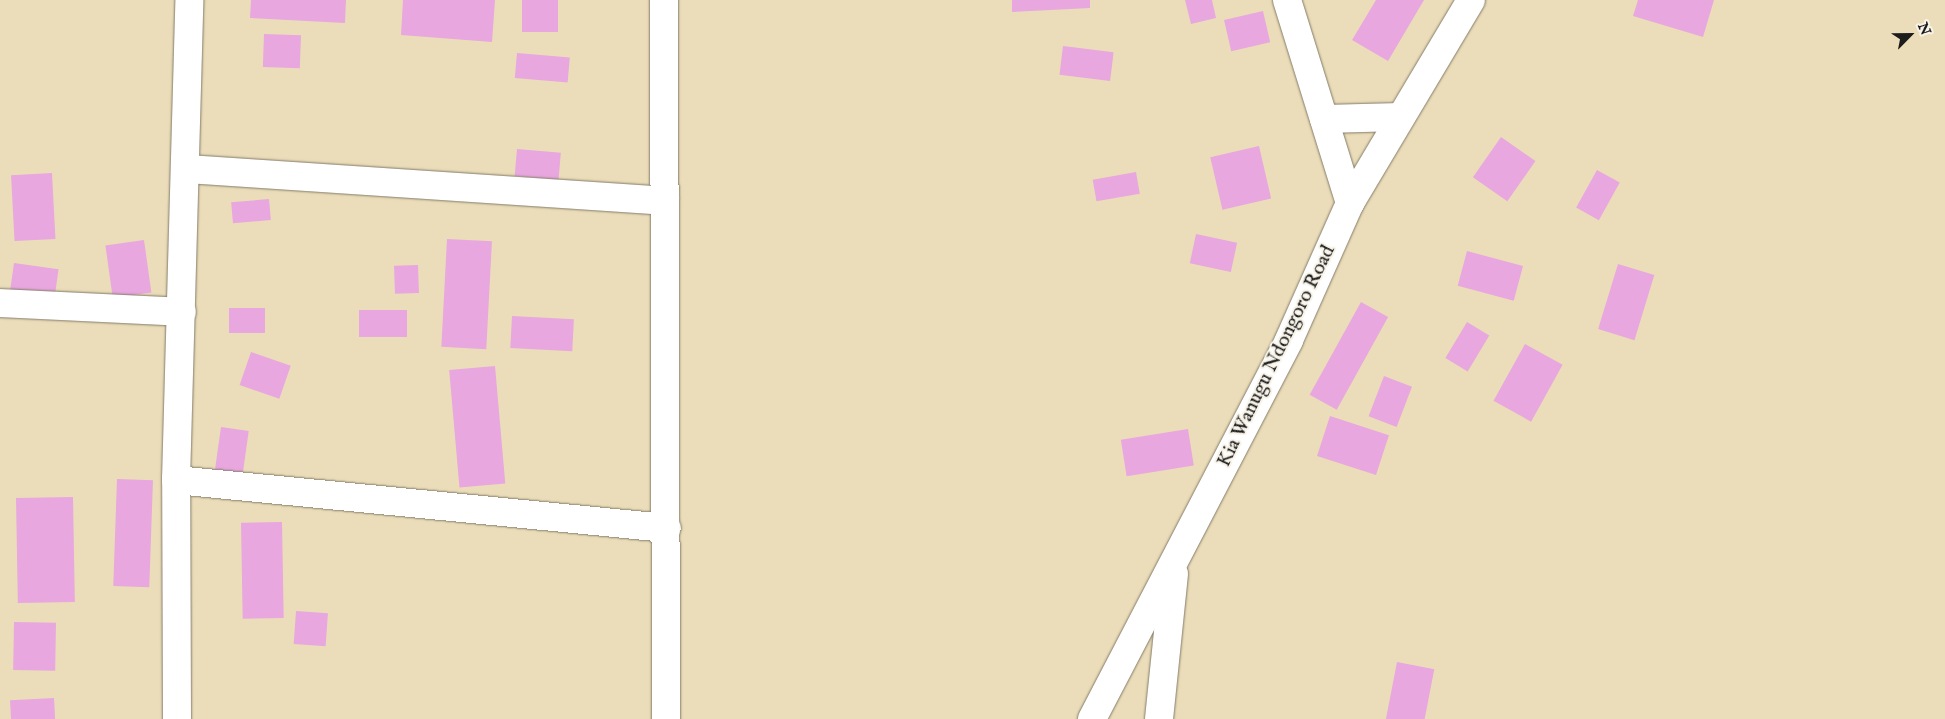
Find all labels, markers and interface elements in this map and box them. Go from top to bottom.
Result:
north arrow [1885,10,1935,60]
text: N [1913,20,1934,38]
street label: Kia Wanugu Ndongoro Road [1212,241,1340,471]

